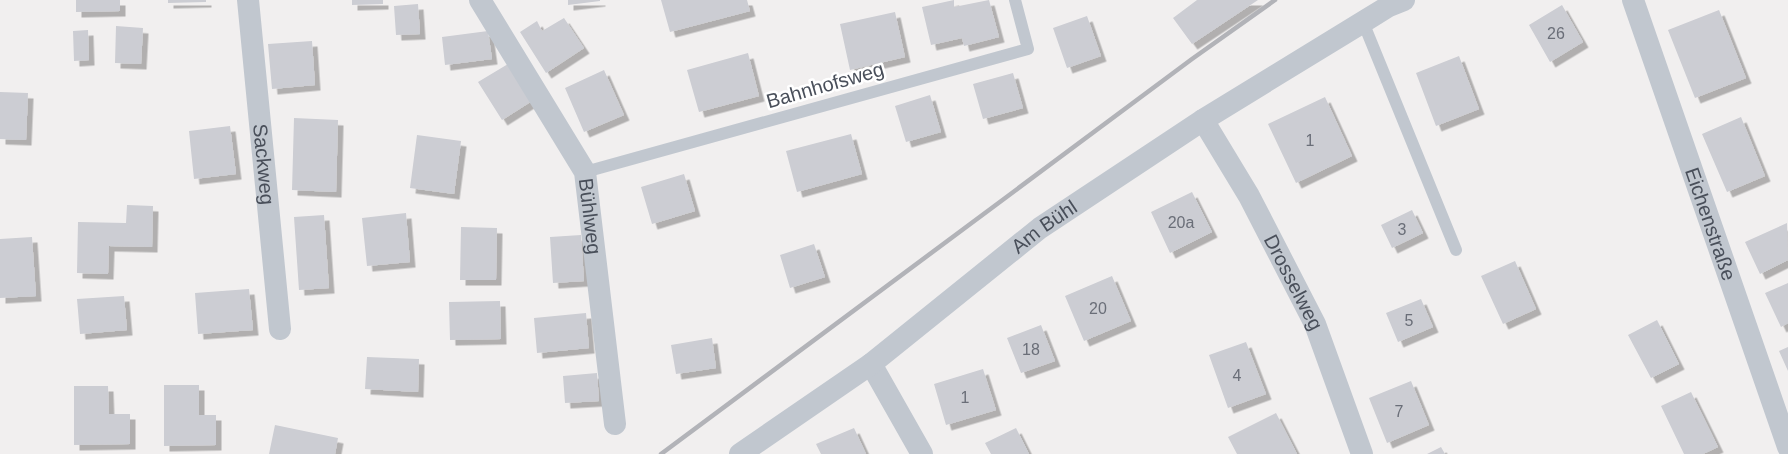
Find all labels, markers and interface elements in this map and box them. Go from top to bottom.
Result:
house number: 26 [1547,25,1565,42]
street label: Bahnhofsweg [764,58,886,112]
street label: Sackweg [249,123,279,206]
house number: 1 [1306,132,1315,149]
street label: Eichenstraße [1681,165,1740,283]
street label: Bühlweg [575,177,606,256]
street label: Am Bühl [1007,196,1081,258]
house number: 20a [1168,214,1194,231]
house number: 3 [1398,221,1407,238]
street label: Drosselweg [1260,231,1327,334]
house number: 20 [1089,300,1107,317]
house number: 5 [1405,312,1414,329]
house number: 18 [1022,341,1040,358]
house number: 4 [1233,367,1242,384]
house number: 1 [961,389,970,406]
house number: 7 [1395,403,1404,420]

